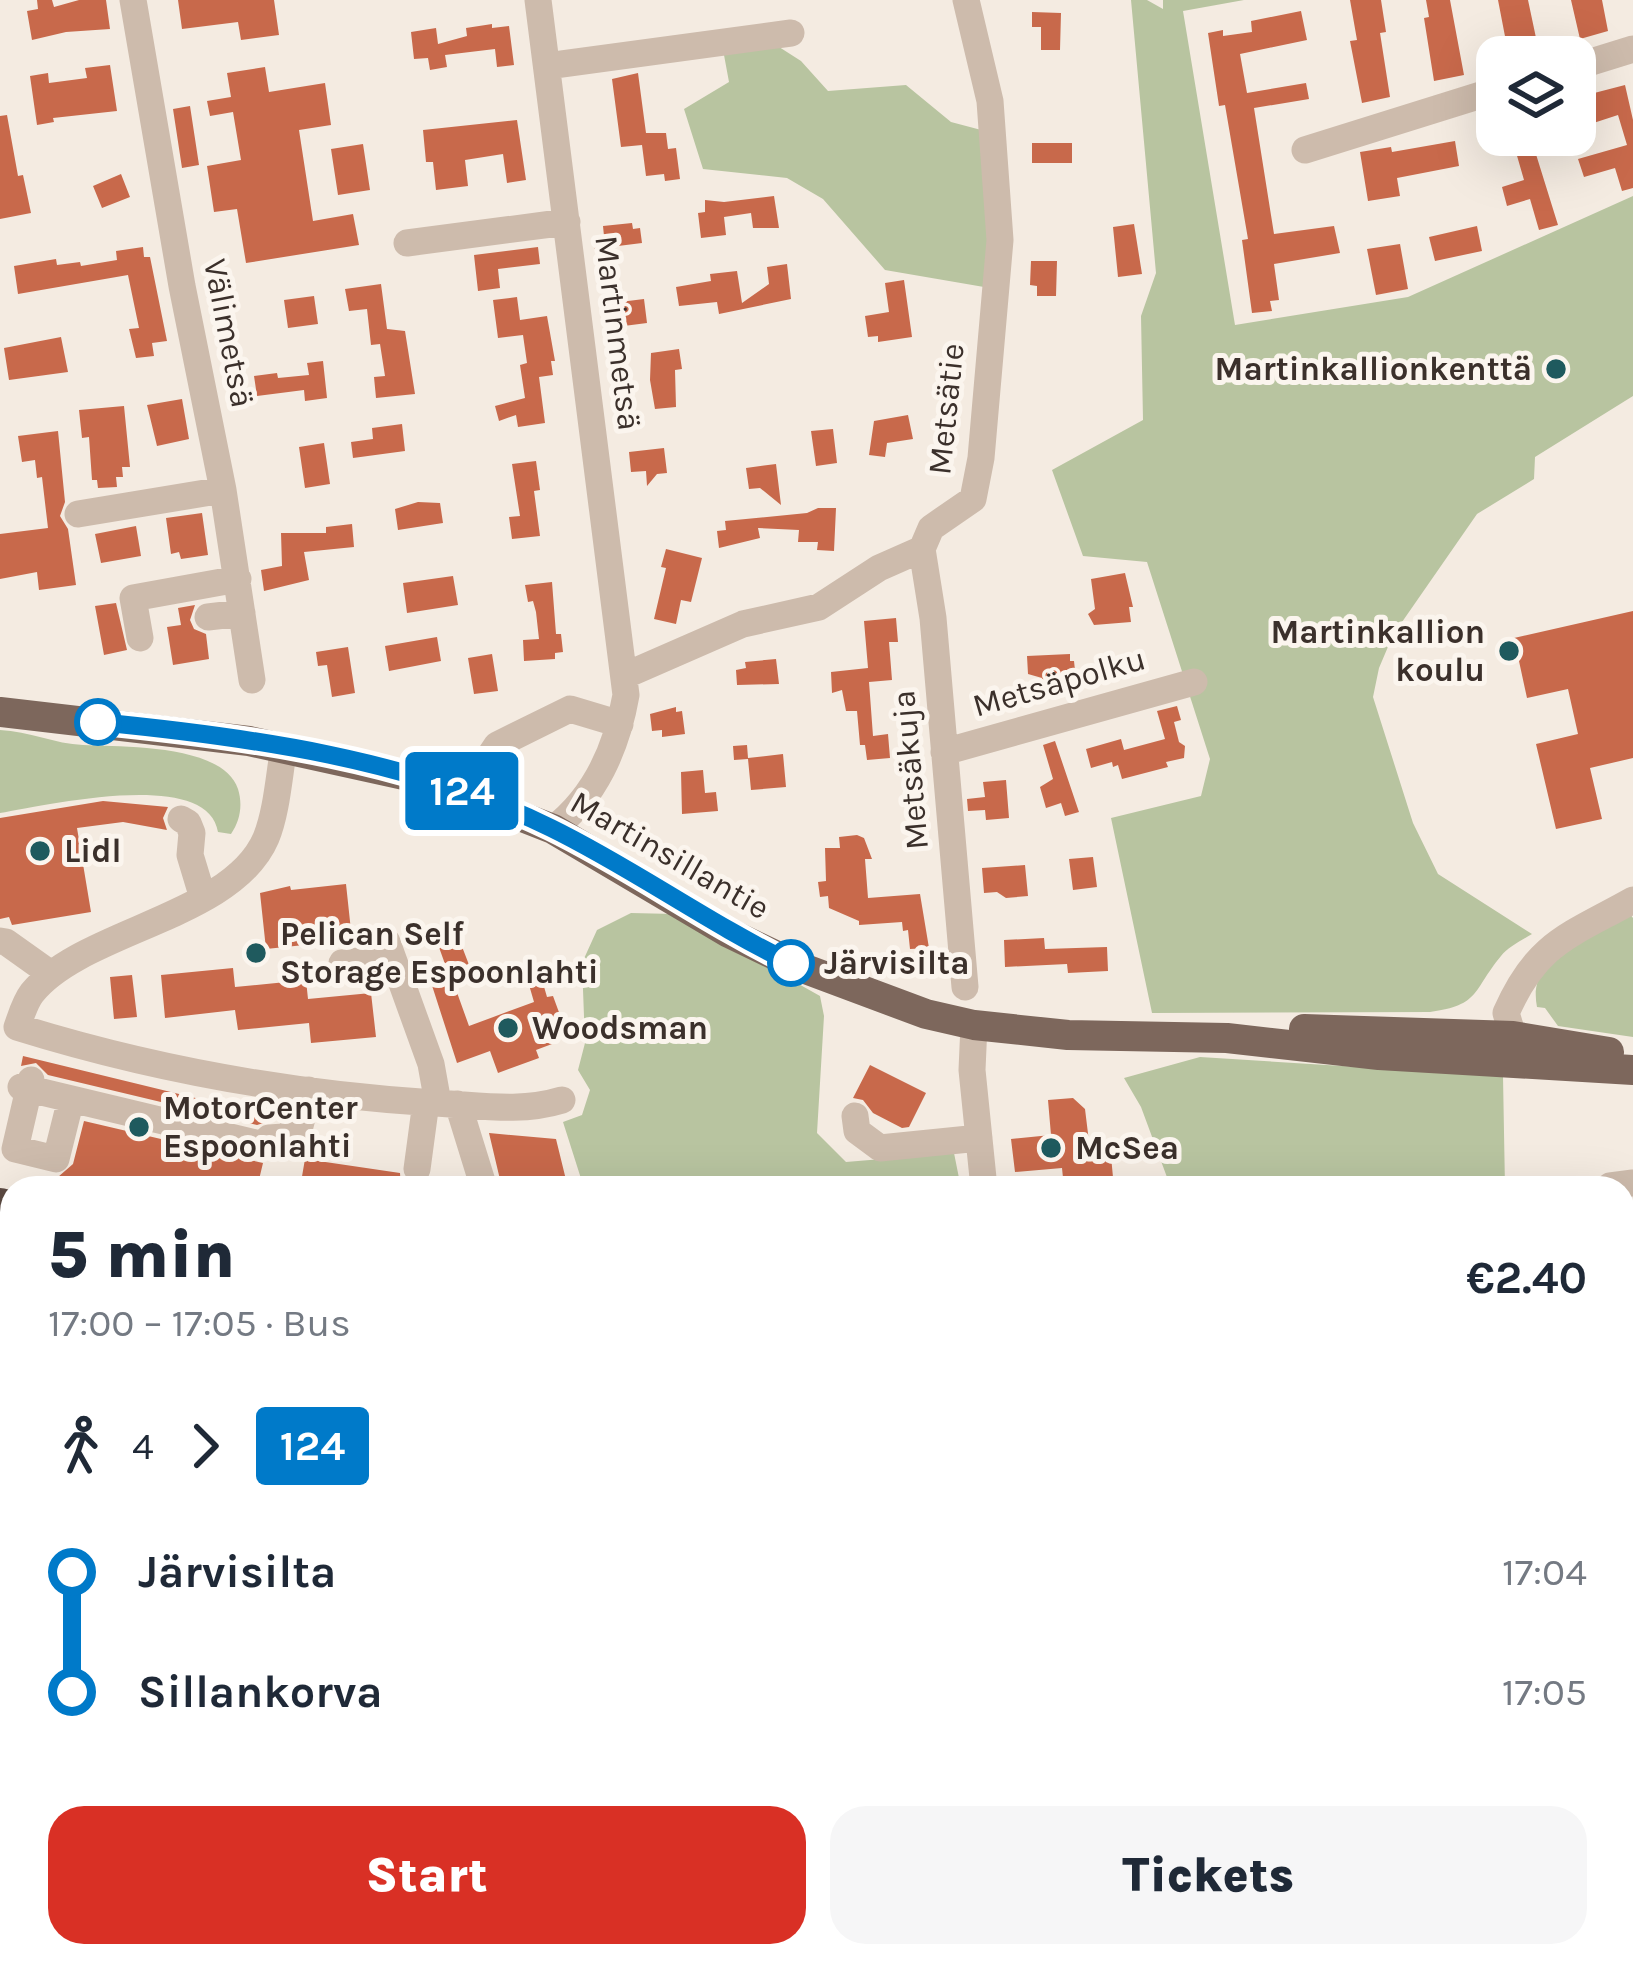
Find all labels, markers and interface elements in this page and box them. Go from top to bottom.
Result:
map controls [1476,36,1596,156]
button: layers [1476,36,1596,156]
street label: Martinmetsä [587,233,649,433]
street label: Välimetsä [196,256,262,410]
street label: Metsätie [920,341,972,477]
place label: Martinkallionkenttä [1215,350,1532,388]
marker: Martinkallionkenttä [1543,356,1569,382]
place label: Martinkallion koulu [1271,613,1485,689]
marker: Martinkallion koulu [1496,638,1522,664]
street label: Metsäpolku [968,639,1150,725]
street label: Metsäkuja [884,689,936,851]
unlabelled marker [76,700,120,744]
line badge: 124 [393,752,531,830]
text: 124 [429,766,495,816]
street label: Martinsillantie [564,783,776,927]
place label: Lidl [64,832,121,870]
marker: Lidl [27,838,53,864]
place label: Pelican Self Storage Espoonlahti [280,915,599,991]
marker: Pelican Self Storage Espoonlahti [243,940,269,966]
marker: Järvisilta [769,941,813,985]
place label: Järvisilta [824,944,969,982]
place label: Woodsman [532,1009,708,1047]
marker: Woodsman [495,1015,521,1041]
place label: MotorCenter Espoonlahti [163,1089,358,1165]
marker: MotorCenter Espoonlahti [126,1114,152,1140]
place label: McSea [1075,1129,1179,1167]
marker: McSea [1038,1135,1064,1161]
text: 5 min [48,1216,235,1294]
text: €2.40 [1466,1252,1587,1304]
text: 17:00 – 17:05 · Bus [48,1300,351,1346]
icon: walk [48,1413,114,1479]
icon: forward [172,1413,238,1479]
text: 124 [280,1421,345,1471]
text: 4 [132,1423,154,1469]
text: Järvisilta [138,1546,336,1598]
text: 17:04 [1502,1549,1587,1595]
text: Sillankorva [138,1666,383,1718]
text: 17:05 [1502,1669,1587,1715]
button: Start [48,1806,806,1944]
button: Tickets [830,1806,1587,1944]

